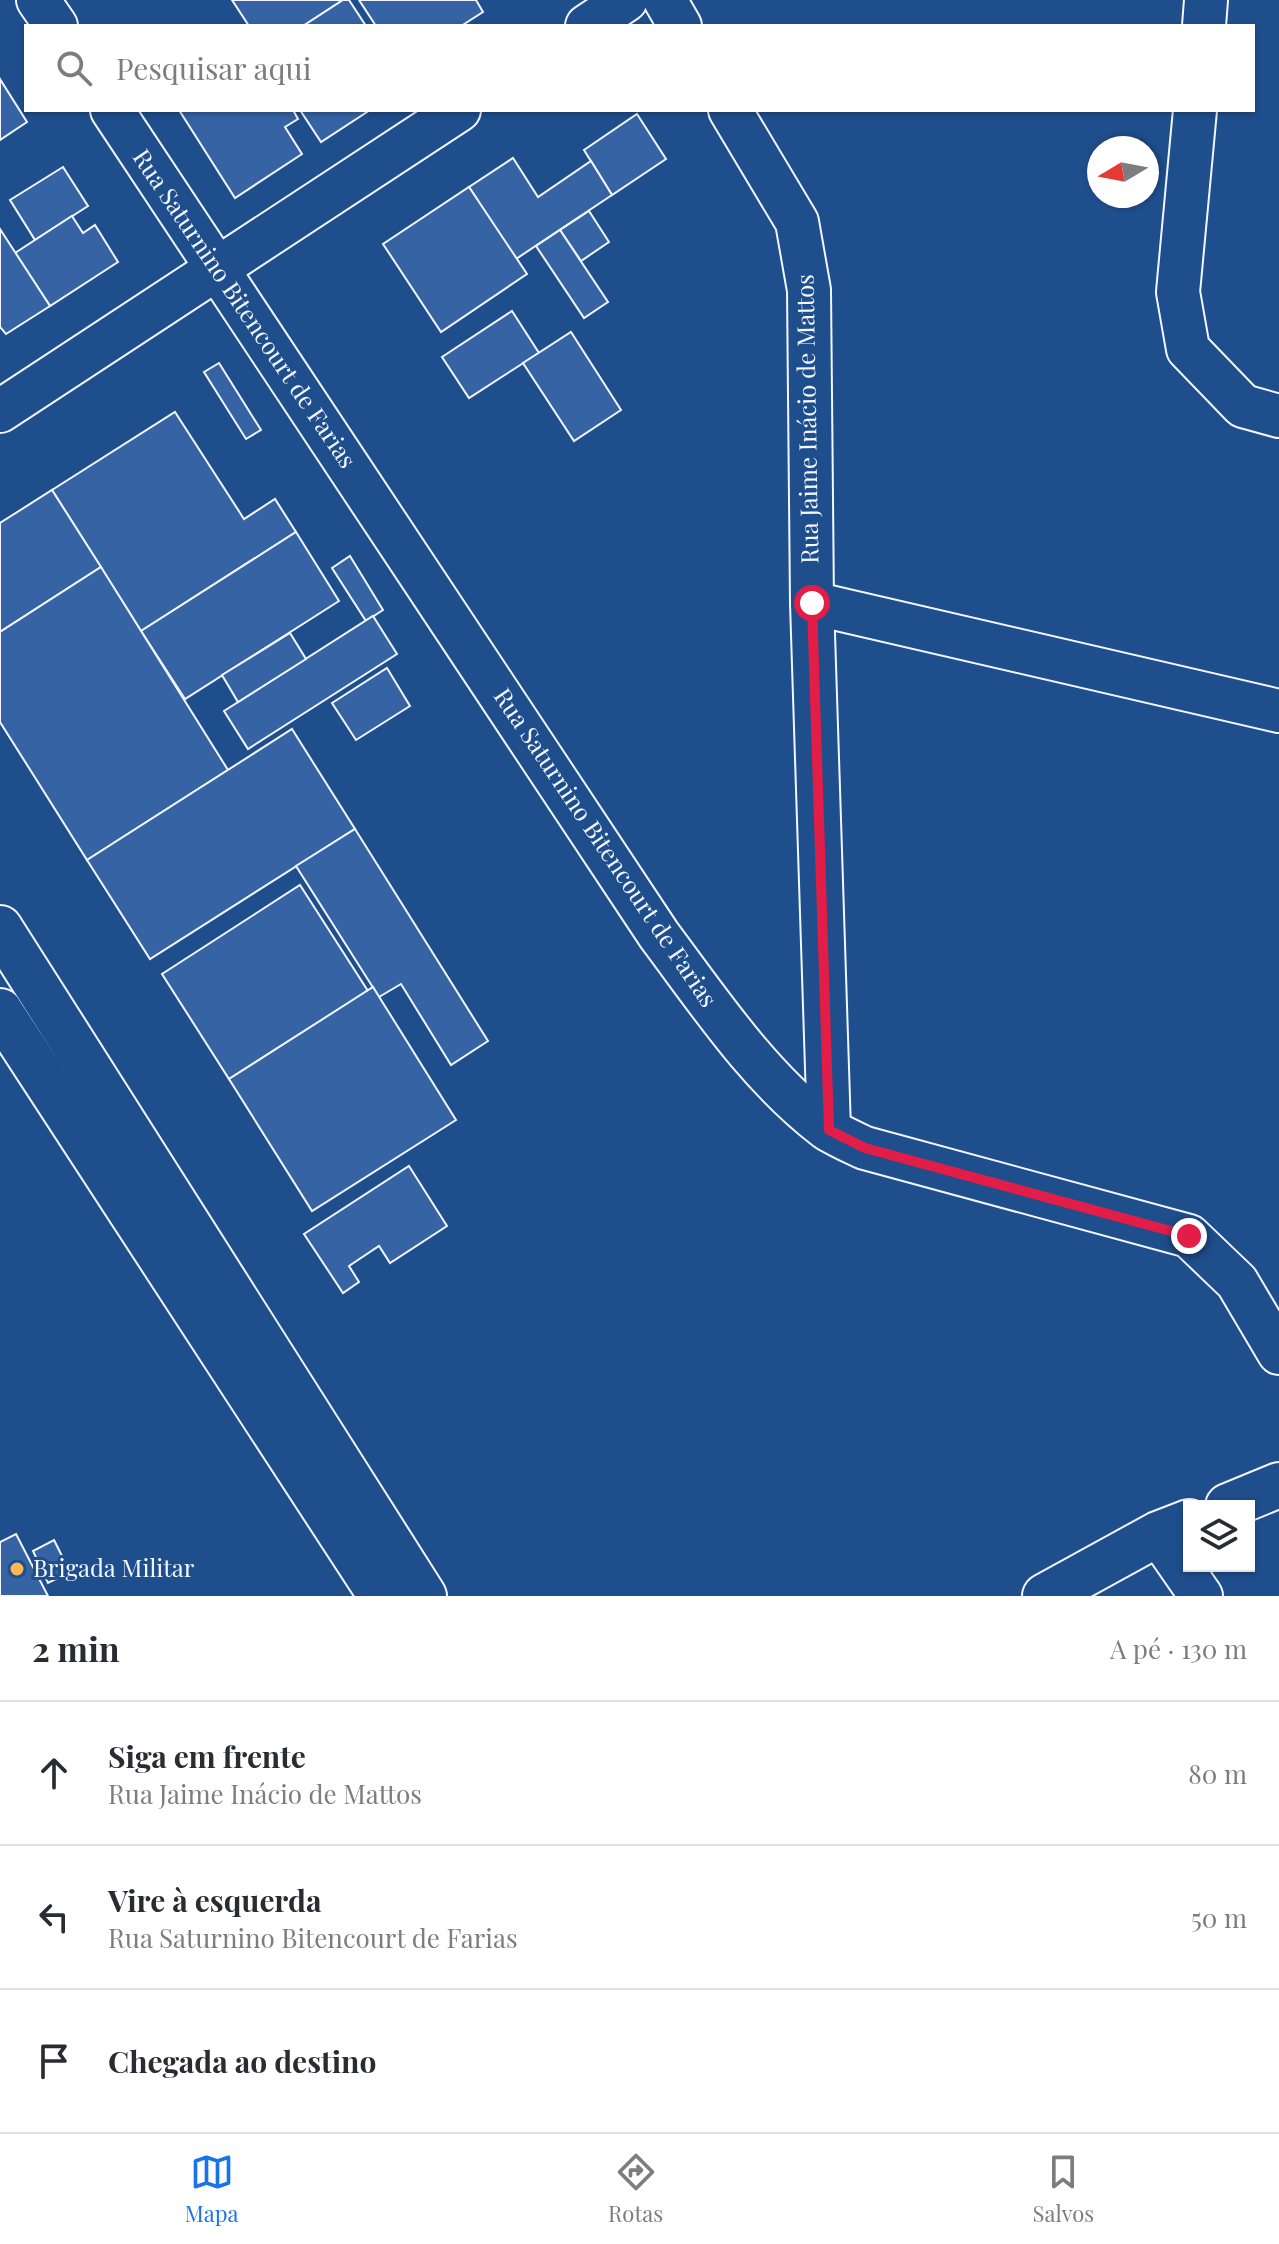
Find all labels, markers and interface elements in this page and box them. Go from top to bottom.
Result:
search box [24,24,1255,112]
icon: search [52,46,96,90]
text: Pesquisar aqui [116,48,312,88]
north arrow [1087,136,1159,208]
street label: Rua Saturnino Bitencourt de Farias [127,142,365,474]
street label: Rua Jaime Inácio de Mattos [787,274,825,564]
route start [794,585,830,621]
street label: Rua Saturnino Bitencourt de Farias [488,681,726,1013]
route end [1171,1218,1207,1254]
map controls [1183,1500,1255,1572]
button: layers [1183,1500,1255,1572]
place label: Brigada Militar [33,1551,195,1583]
marker: Brigada Militar [8,1560,26,1578]
text: 2 min [32,1625,120,1671]
text: A pé · 130 m [1110,1631,1247,1666]
text: Siga em frente [108,1736,306,1776]
icon: ahead [32,1751,76,1795]
text: 80 m [1188,1756,1247,1791]
text: Rua Jaime Inácio de Mattos [108,1776,422,1811]
text: Vire à esquerda [108,1880,321,1920]
icon: left [32,1895,76,1939]
text: 50 m [1191,1900,1247,1935]
text: Rua Saturnino Bitencourt de Farias [108,1920,518,1955]
icon: arrive [32,2039,76,2083]
text: Chegada ao destino [108,2041,376,2081]
tab: Mapa [185,2150,239,2228]
tab: Rotas [608,2150,663,2228]
tab: Salvos [1033,2150,1094,2228]

